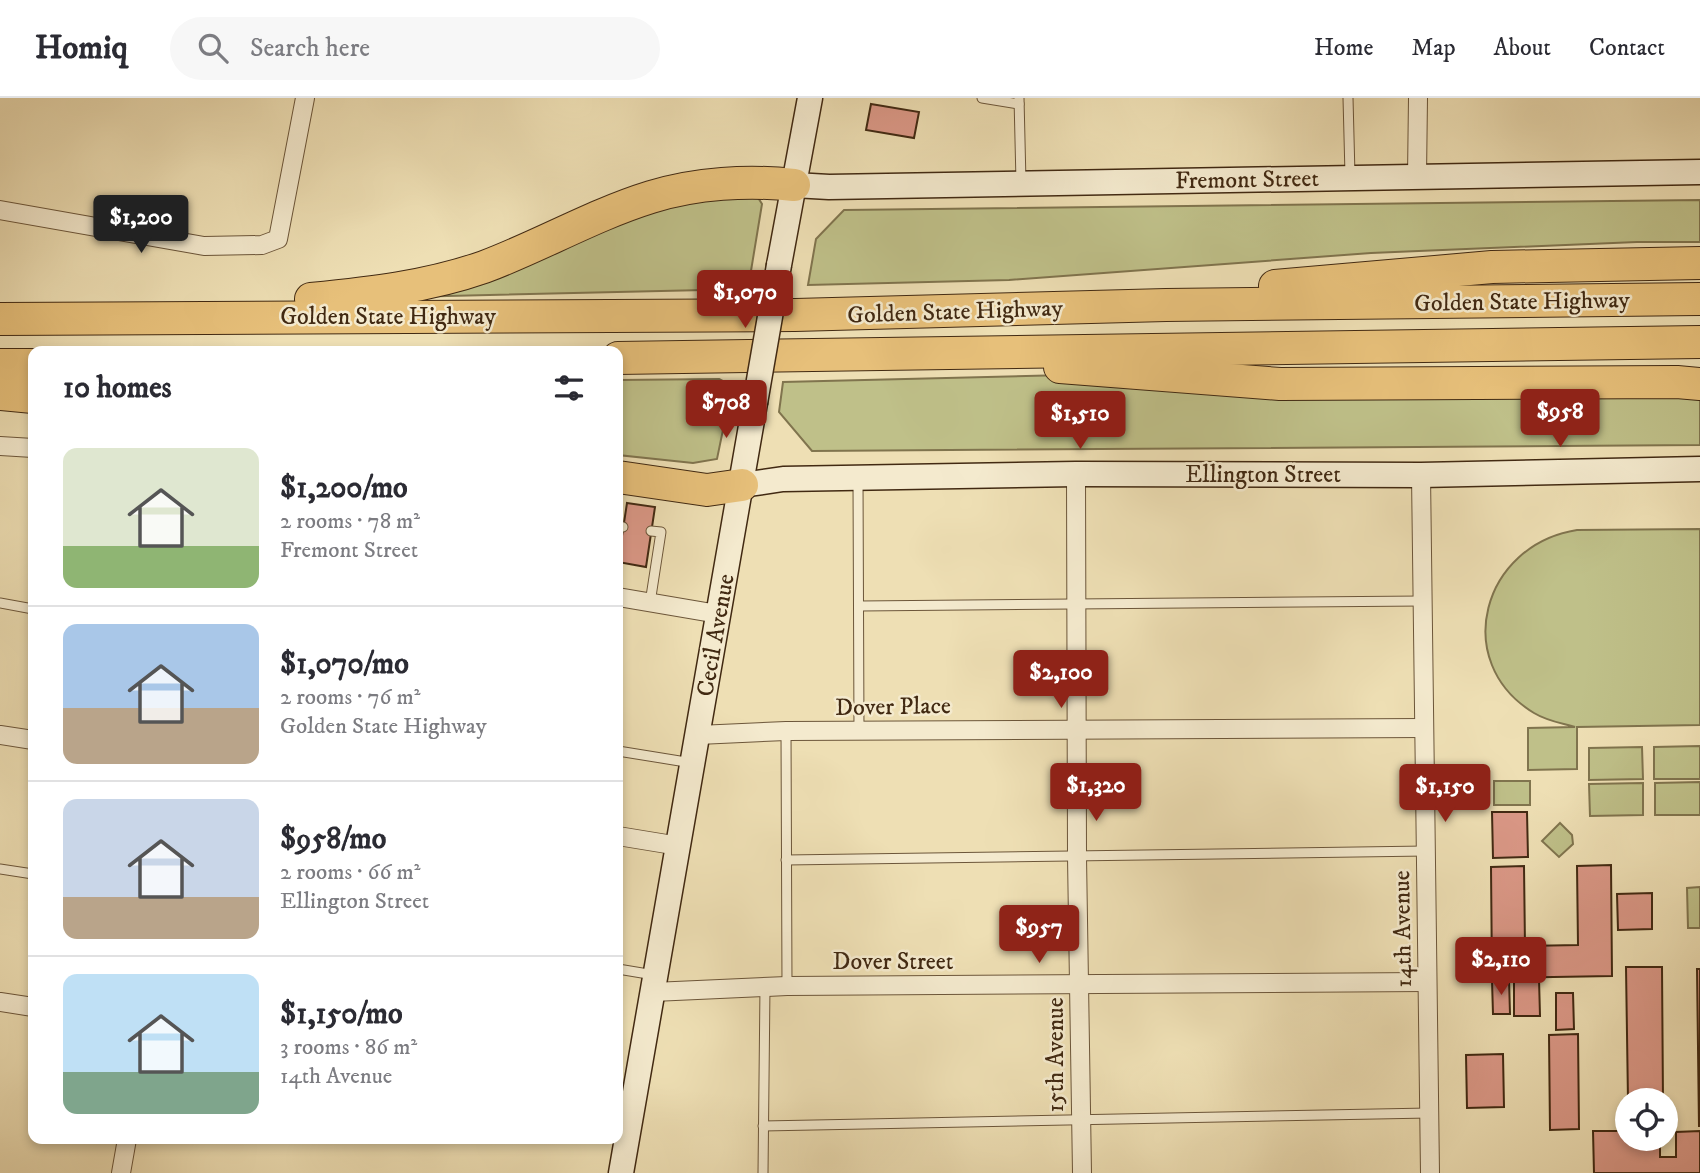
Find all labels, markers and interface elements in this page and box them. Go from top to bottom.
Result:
search box [170,17,660,80]
text: Homiq [35,28,128,69]
icon: search [194,29,232,67]
text: Search here [250,32,370,65]
text: Home [1314,33,1373,63]
text: Map [1411,33,1456,63]
text: About [1494,33,1551,63]
text: Contact [1589,33,1665,63]
street label: Fremont Street [1175,164,1320,196]
pin: $1,200 [84,195,198,255]
text: $1,200 [109,203,173,232]
pin: $1,070 [688,271,802,330]
text: $1,070 [713,278,777,307]
street label: Golden State Highway [1414,285,1631,319]
street label: Golden State Highway [847,293,1064,331]
street label: Golden State Highway [280,302,496,332]
icon: filters [550,369,588,407]
text: 10 homes [63,370,172,407]
pin: $708 [685,380,767,440]
text: $708 [702,388,750,417]
pin: $958 [1519,390,1601,449]
pin: $1,510 [1023,392,1137,451]
text: $958 [1537,397,1583,426]
text: $1,510 [1050,399,1110,428]
street label: Ellington Street [1185,460,1341,490]
text: $1,200/mo [280,470,408,507]
icon: home [119,476,203,560]
text: 2 rooms · 78 m² [280,507,420,536]
text: Fremont Street [280,536,418,565]
street label: Cecil Avenue [690,571,742,699]
text: $1,070/mo [280,646,409,683]
pin: $2,100 [1004,650,1118,710]
icon: home [119,652,203,736]
text: $2,100 [1029,658,1093,687]
text: 2 rooms · 76 m² [280,683,420,712]
street label: Dover Place [835,691,951,723]
text: Golden State Highway [280,712,487,741]
pin: $1,320 [1039,764,1153,823]
pin: $1,150 [1388,764,1502,824]
text: $1,320 [1066,771,1126,800]
text: $1,150 [1415,772,1475,801]
text: $958/mo [280,821,386,858]
icon: home [119,827,203,911]
text: 2 rooms · 66 m² [280,858,420,887]
street label: 14th Avenue [1387,870,1419,988]
text: Ellington Street [280,887,429,916]
pin: $957 [998,906,1080,965]
text: $957 [1015,913,1063,942]
pin: $2,110 [1444,937,1558,997]
text: $2,110 [1471,945,1531,974]
street label: Dover Street [833,947,954,977]
text: $1,150/mo [280,996,403,1033]
street label: 15th Avenue [1041,997,1071,1113]
icon: home [119,1002,203,1086]
text: 3 rooms · 86 m² [280,1033,417,1062]
text: 14th Avenue [280,1062,392,1091]
map controls [1615,1088,1678,1151]
button: locate [1615,1088,1678,1151]

